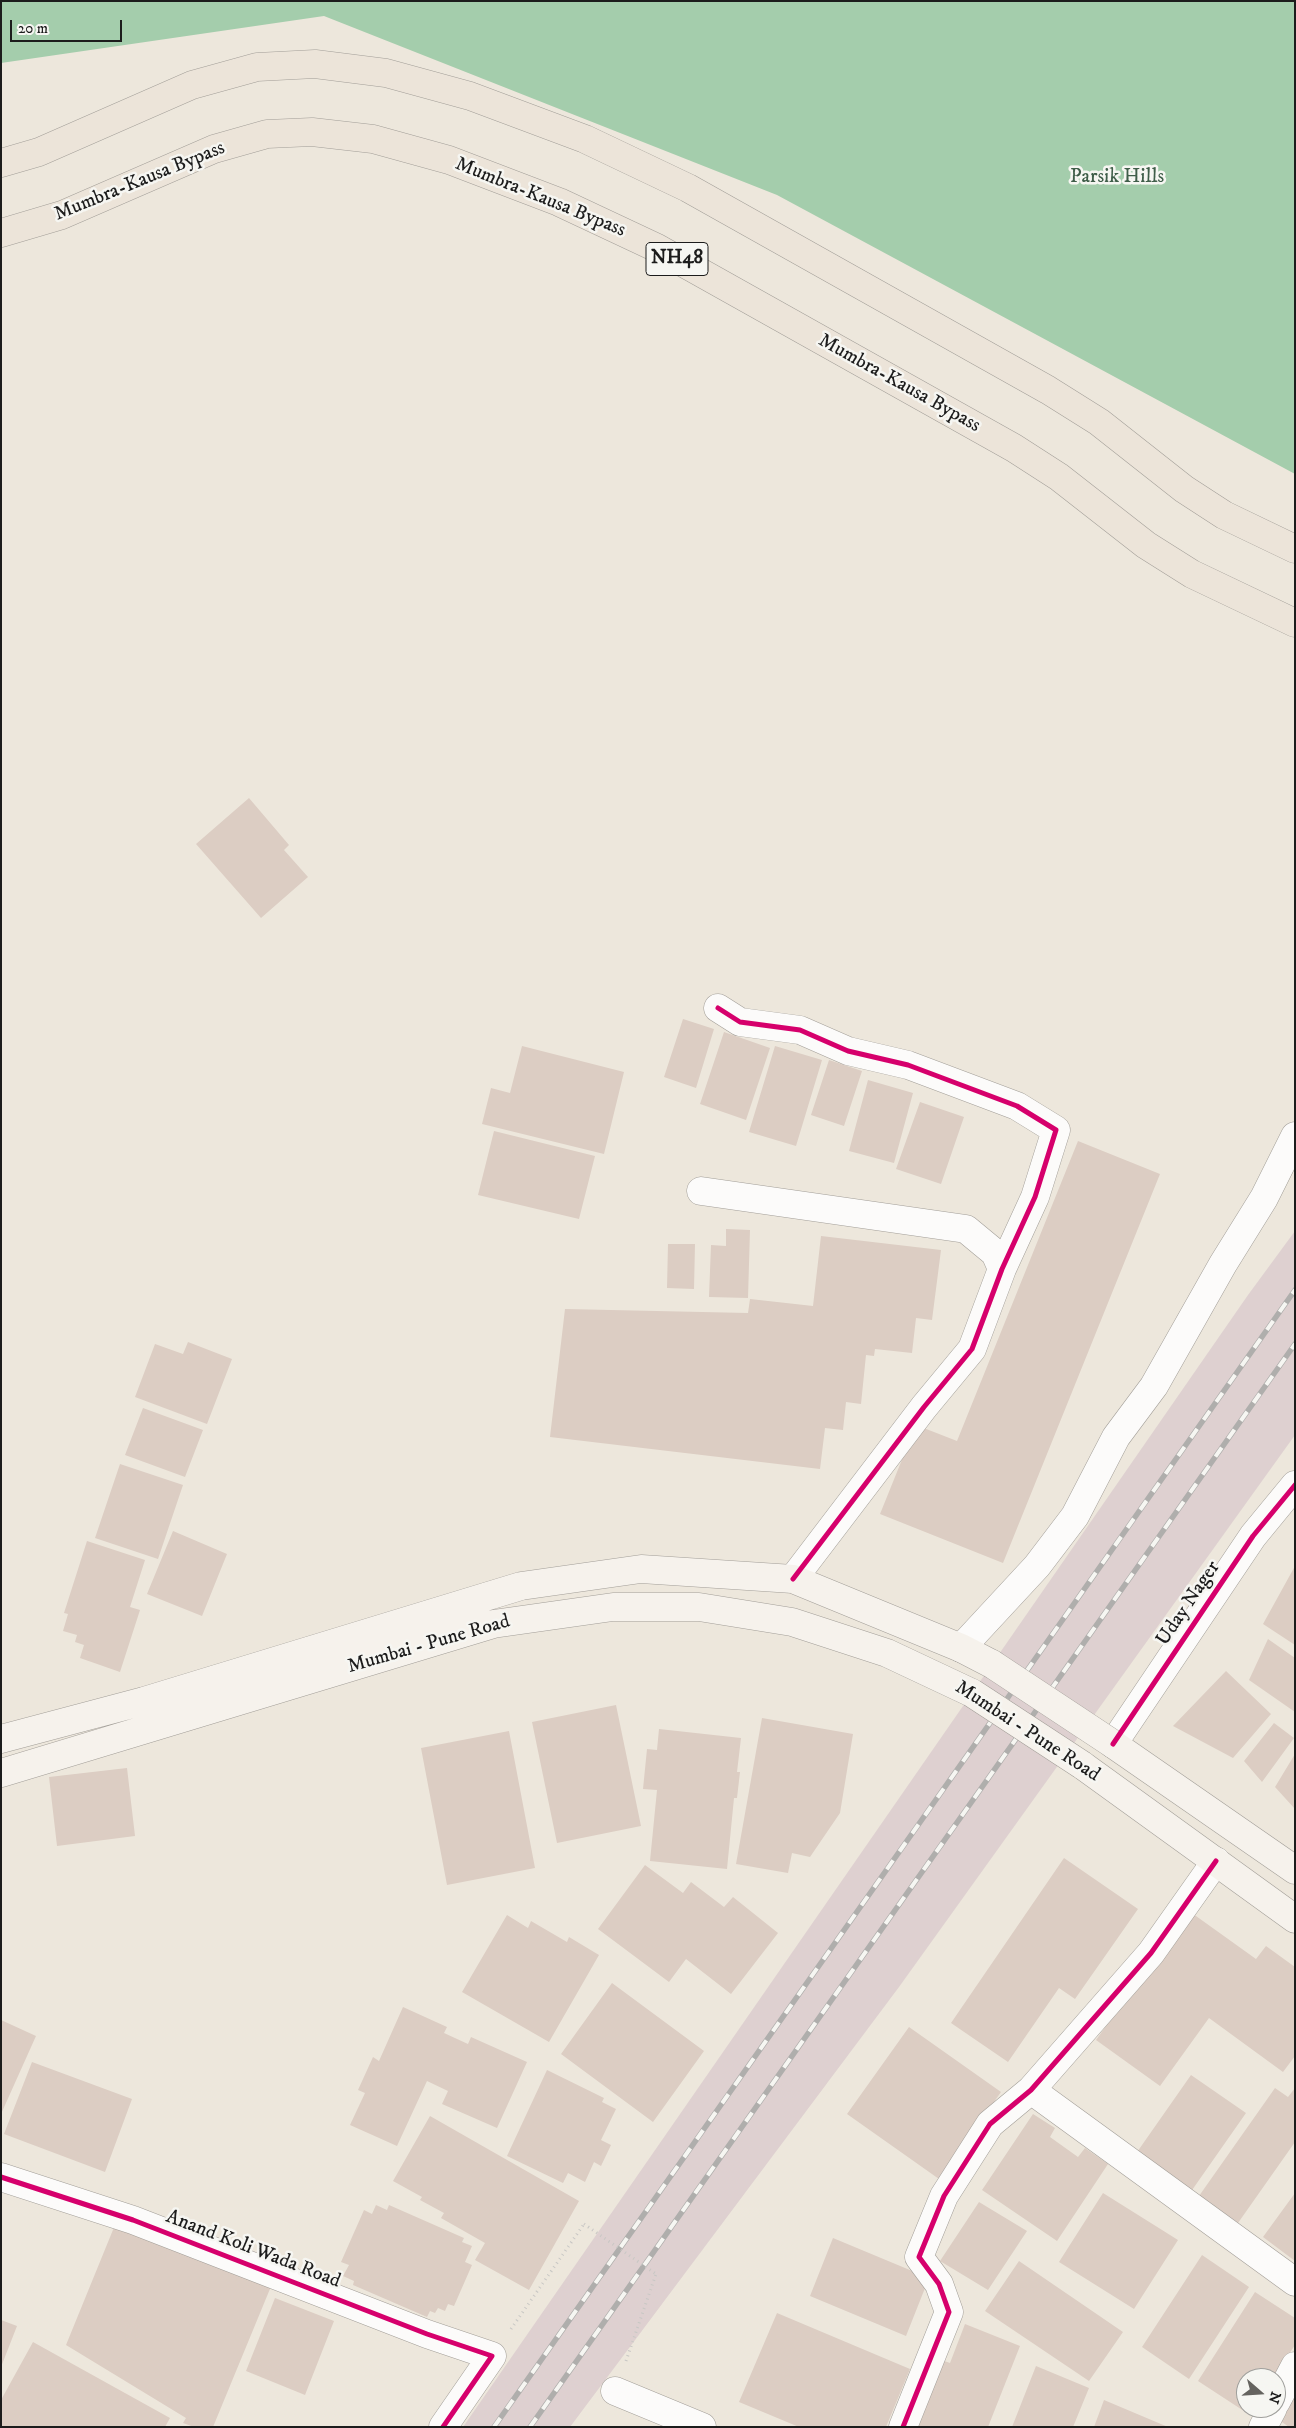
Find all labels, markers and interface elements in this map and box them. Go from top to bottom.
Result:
scale bar [12,10,125,42]
text: 20 m [18,19,48,38]
street label: Mumbra-Kausa Bypass [51,137,229,227]
street label: Mumbra-Kausa Bypass [451,153,629,243]
park label: Parsik Hills [1070,166,1164,190]
road number: NH48 [646,242,708,276]
street label: Mumbra-Kausa Bypass [814,329,984,439]
street label: Uday Nager [1152,1557,1226,1651]
street label: Mumbai - Pune Road [345,1610,513,1680]
street label: Mumbai - Pune Road [950,1676,1104,1788]
street label: Anand Koli Wada Road [162,2206,344,2294]
north arrow [1236,2368,1286,2418]
text: N [1264,2389,1285,2406]

